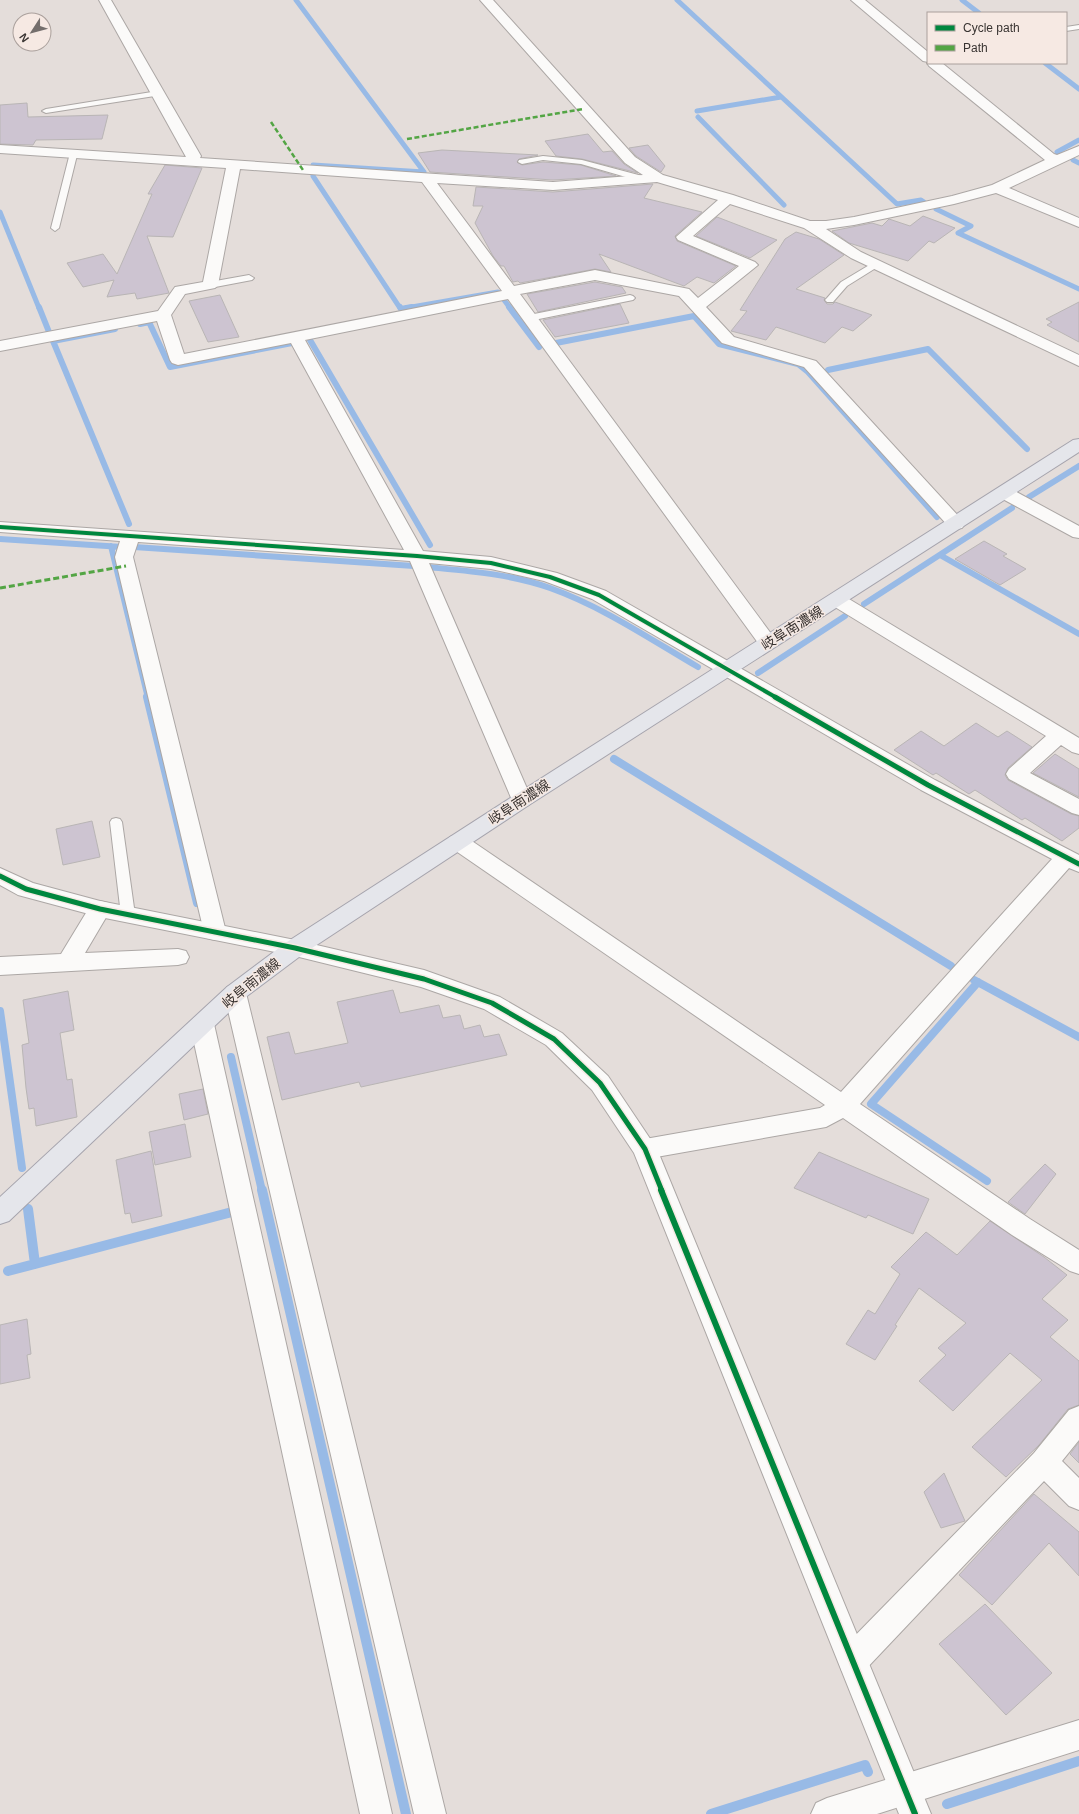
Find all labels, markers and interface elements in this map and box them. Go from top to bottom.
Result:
north arrow [12,12,52,52]
legend [927,12,1067,64]
text: Cycle path [963,21,1020,35]
text: N [17,31,31,45]
text: Path [963,41,988,55]
street label: 岐阜南濃線 [758,603,826,653]
street label: 岐阜南濃線 [485,776,553,828]
street label: 岐阜南濃線 [219,955,283,1011]

